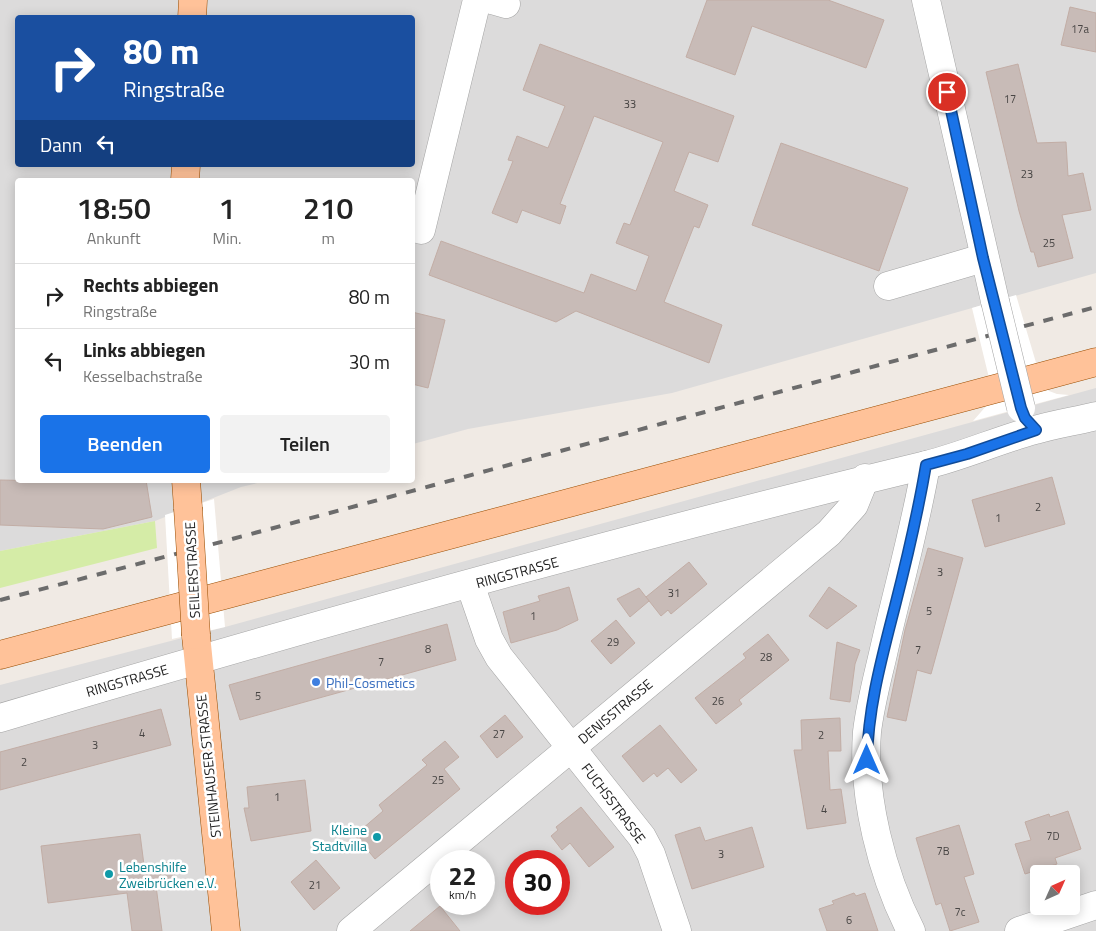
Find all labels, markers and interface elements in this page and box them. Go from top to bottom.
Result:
house number: 17a [1071,21,1089,37]
text: 80 m [123,24,199,78]
icon: right [40,35,105,100]
pin [926,71,968,113]
text: Ringstraße [123,72,225,106]
icon: arrive [933,78,961,106]
house number: 17 [1004,91,1016,107]
house number: 33 [624,96,636,112]
text: Dann [40,130,82,159]
icon: left [92,130,120,158]
house number: 23 [1021,166,1033,182]
text: 18:50 [77,185,151,231]
text: 1 [219,185,235,231]
text: 210 [303,185,353,231]
text: Ankunft [87,226,141,250]
text: Min. [212,226,241,250]
text: m [322,226,335,250]
house number: 25 [1043,235,1055,251]
text: Rechts abbiegen [83,270,219,299]
icon: right [40,282,68,310]
text: 80 m [349,282,390,311]
text: Ringstraße [83,299,157,323]
text: Links abbiegen [83,335,206,364]
icon: left [40,347,68,375]
text: 30 m [349,347,390,376]
text: Kesselbachstraße [83,364,202,388]
button: Beenden [40,415,210,473]
button: Teilen [220,415,390,473]
house number: 2 [1035,499,1041,515]
house number: 1 [995,510,1001,526]
street label: SEILERSTRASSE [179,521,205,619]
street label: RINGSTRASSE [473,551,561,593]
house number: 3 [937,564,943,580]
house number: 31 [668,585,680,601]
house number: 5 [926,603,932,619]
house number: 1 [530,608,536,624]
house number: 29 [607,634,619,650]
house number: 8 [425,641,431,657]
house number: 7 [915,642,921,658]
house number: 28 [760,649,772,665]
house number: 7 [378,654,384,670]
street label: RINGSTRASSE [83,658,171,702]
place label: Phil-Cosmetics [326,672,415,693]
street label: DENISSTRASSE [573,673,657,749]
marker: Phil-Cosmetics [310,676,322,688]
house number: 5 [255,688,261,704]
street label: STEINHAUSER STRASSE [190,693,226,839]
house number: 26 [712,693,724,709]
house number: 4 [139,725,145,741]
house number: 27 [493,726,505,742]
house number: 2 [818,727,824,743]
position arrow [840,733,892,785]
house number: 3 [92,737,98,753]
house number: 2 [21,754,27,770]
street label: FUCHSSTRASSE [577,758,651,848]
house number: 25 [432,772,444,788]
house number: 1 [274,789,280,805]
house number: 4 [821,801,827,817]
place label: Kleine Stadtvilla [312,819,367,856]
house number: 7D [1046,828,1060,844]
marker: Kleine Stadtvilla [371,831,383,843]
house number: 7B [937,843,950,859]
house number: 3 [718,846,724,862]
speed limit sign: 30 [505,850,570,915]
place label: Lebenshilfe Zweibrücken e.V. [119,856,217,893]
text: 22 [448,857,477,895]
north arrow [1030,865,1080,915]
map controls [1030,865,1080,915]
marker: Lebenshilfe Zweibrücken e.V. [103,868,115,880]
house number: 21 [309,877,321,893]
text: km/h [449,885,476,904]
house number: 7c [955,904,966,920]
house number: 6 [846,912,852,928]

